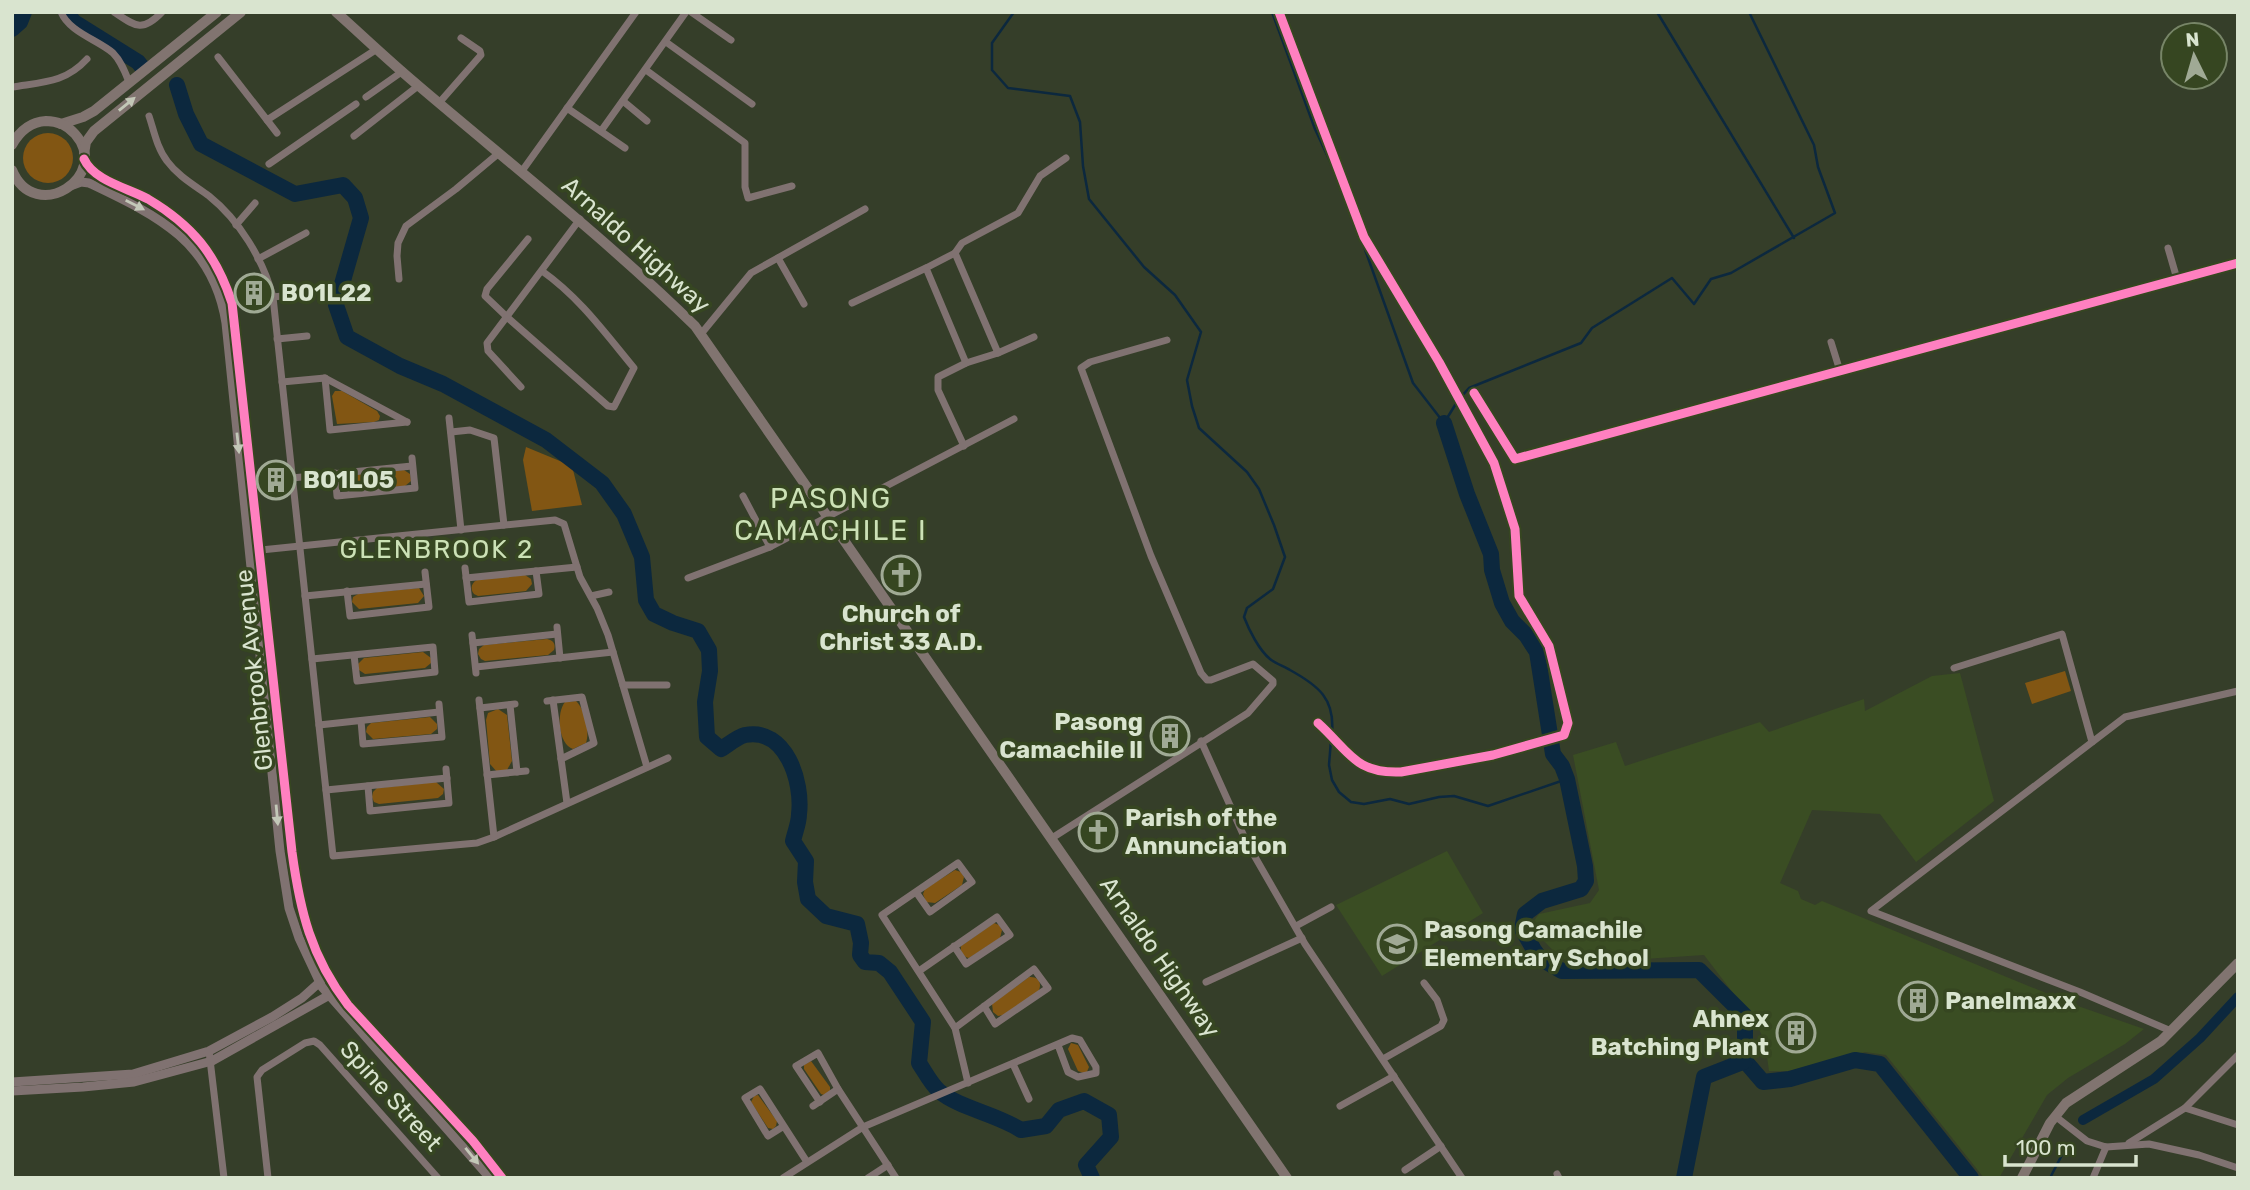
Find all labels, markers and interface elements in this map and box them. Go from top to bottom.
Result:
north arrow [2159,21,2229,91]
text: N [2185,28,2200,52]
one-way arrow [118,97,135,112]
street label: Arnaldo Highway [556,171,716,319]
one-way arrow [125,200,145,211]
building icon: B01L22 [233,272,275,314]
place label: B01L22 [281,279,372,307]
one-way arrow [233,432,244,454]
building icon: B01L05 [255,459,297,501]
place label: B01L05 [303,466,394,494]
district label: PASONG CAMACHILE I [734,482,928,547]
district label: GLENBROOK 2 [340,534,534,565]
church icon: Church of Christ 33 A.D. [880,554,922,596]
street label: Glenbrook Avenue [230,568,278,772]
place label: Church of Christ 33 A.D. [819,600,983,656]
place label: Pasong Camachile ll [999,708,1143,764]
building icon: Pasong Camachile ll [1149,715,1191,757]
place label: Parish of the Annunciation [1125,804,1287,860]
one-way arrow [271,805,282,827]
church icon: Parish of the Annunciation [1077,811,1119,853]
street label: Arnaldo Highway [1094,871,1226,1043]
place label: Pasong Camachile Elementary School [1424,916,1649,972]
school or university icon: Pasong Camachile Elementary School [1376,923,1418,965]
building icon: Panelmaxx [1897,980,1939,1022]
place label: Panelmaxx [1945,987,2076,1015]
place label: Ahnex Batching Plant [1591,1005,1769,1061]
building icon: Ahnex Batching Plant [1775,1012,1817,1054]
street label: Spine Street [334,1035,448,1157]
scale bar [2005,1124,2136,1168]
text: 100 m [2016,1135,2075,1160]
one-way arrow [464,1148,479,1165]

